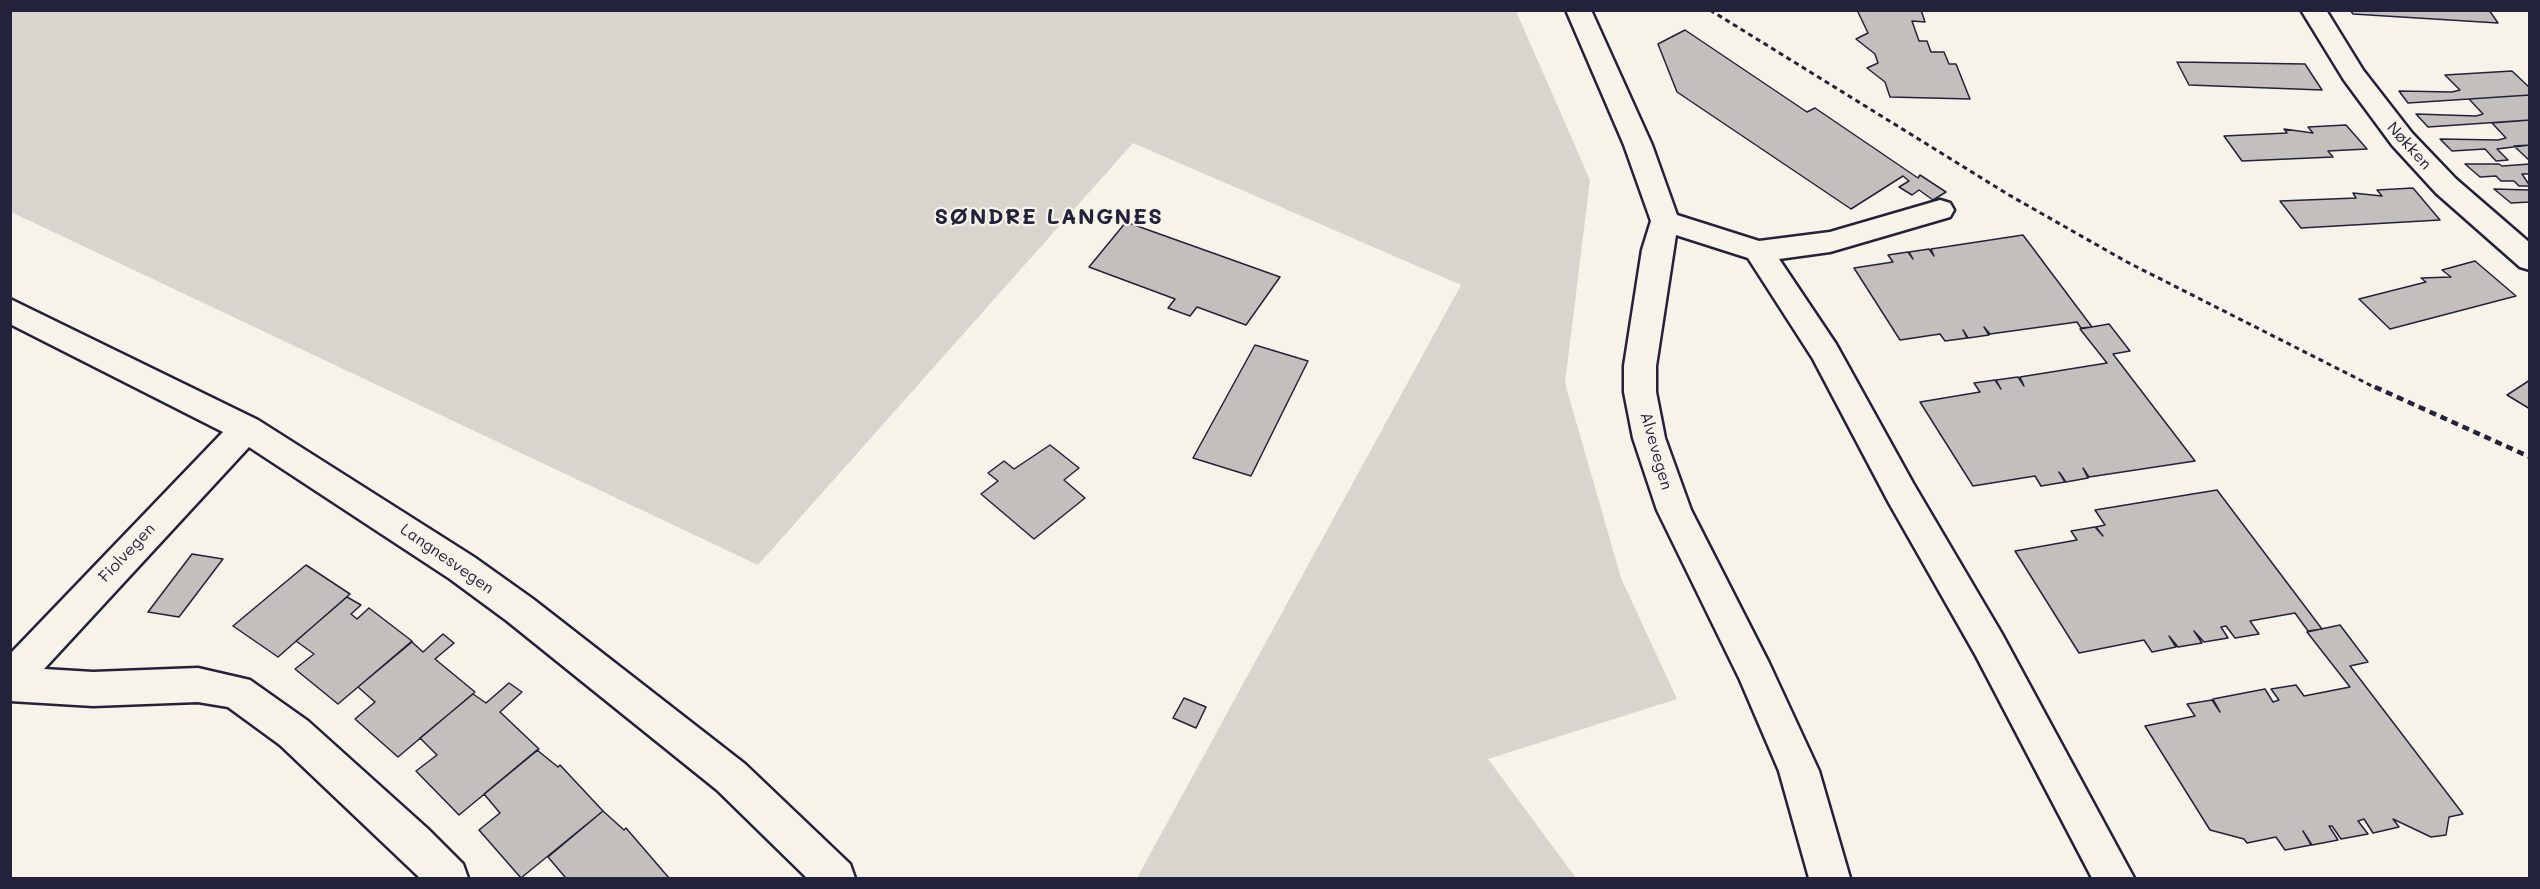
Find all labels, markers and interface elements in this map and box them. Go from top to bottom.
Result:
street label: Nøkken [2383,118,2435,174]
district label: SØNDRE LANGNES [934,204,1164,230]
street label: Alvevegen [1636,410,1676,492]
street label: Fiolvegen [95,519,159,587]
street label: Langnesvegen [397,520,497,598]

